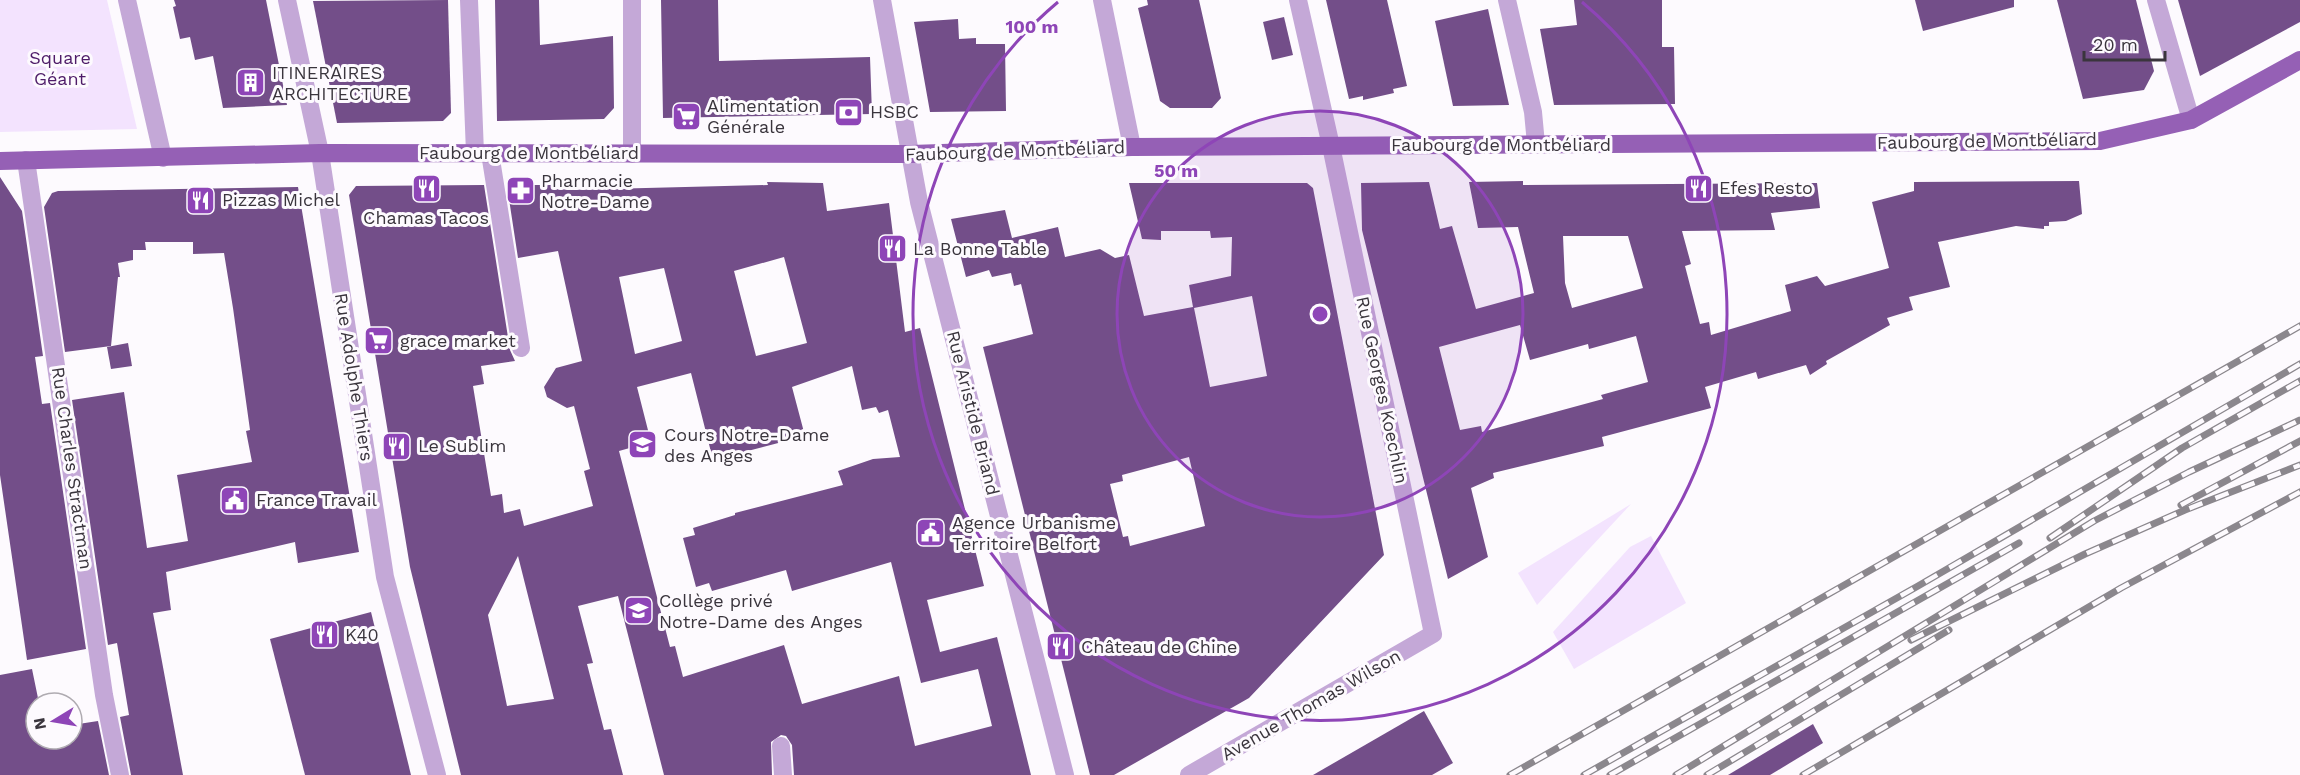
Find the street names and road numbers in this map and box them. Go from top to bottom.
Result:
street label: Faubourg de Montbéliard [1877,128,2097,153]
street label: Faubourg de Montbéliard [1391,134,1611,155]
street label: Faubourg de Montbéliard [905,136,1125,165]
street label: Faubourg de Montbéliard [419,142,639,163]
street label: Rue Adolphe Thiers [331,291,378,462]
street label: Rue Georges Koechlin [1352,294,1413,485]
street label: Rue Aristide Briand [943,328,1004,497]
street label: Rue Charles Stractman [48,365,97,571]
street label: Avenue Thomas Wilson [1217,645,1404,764]

